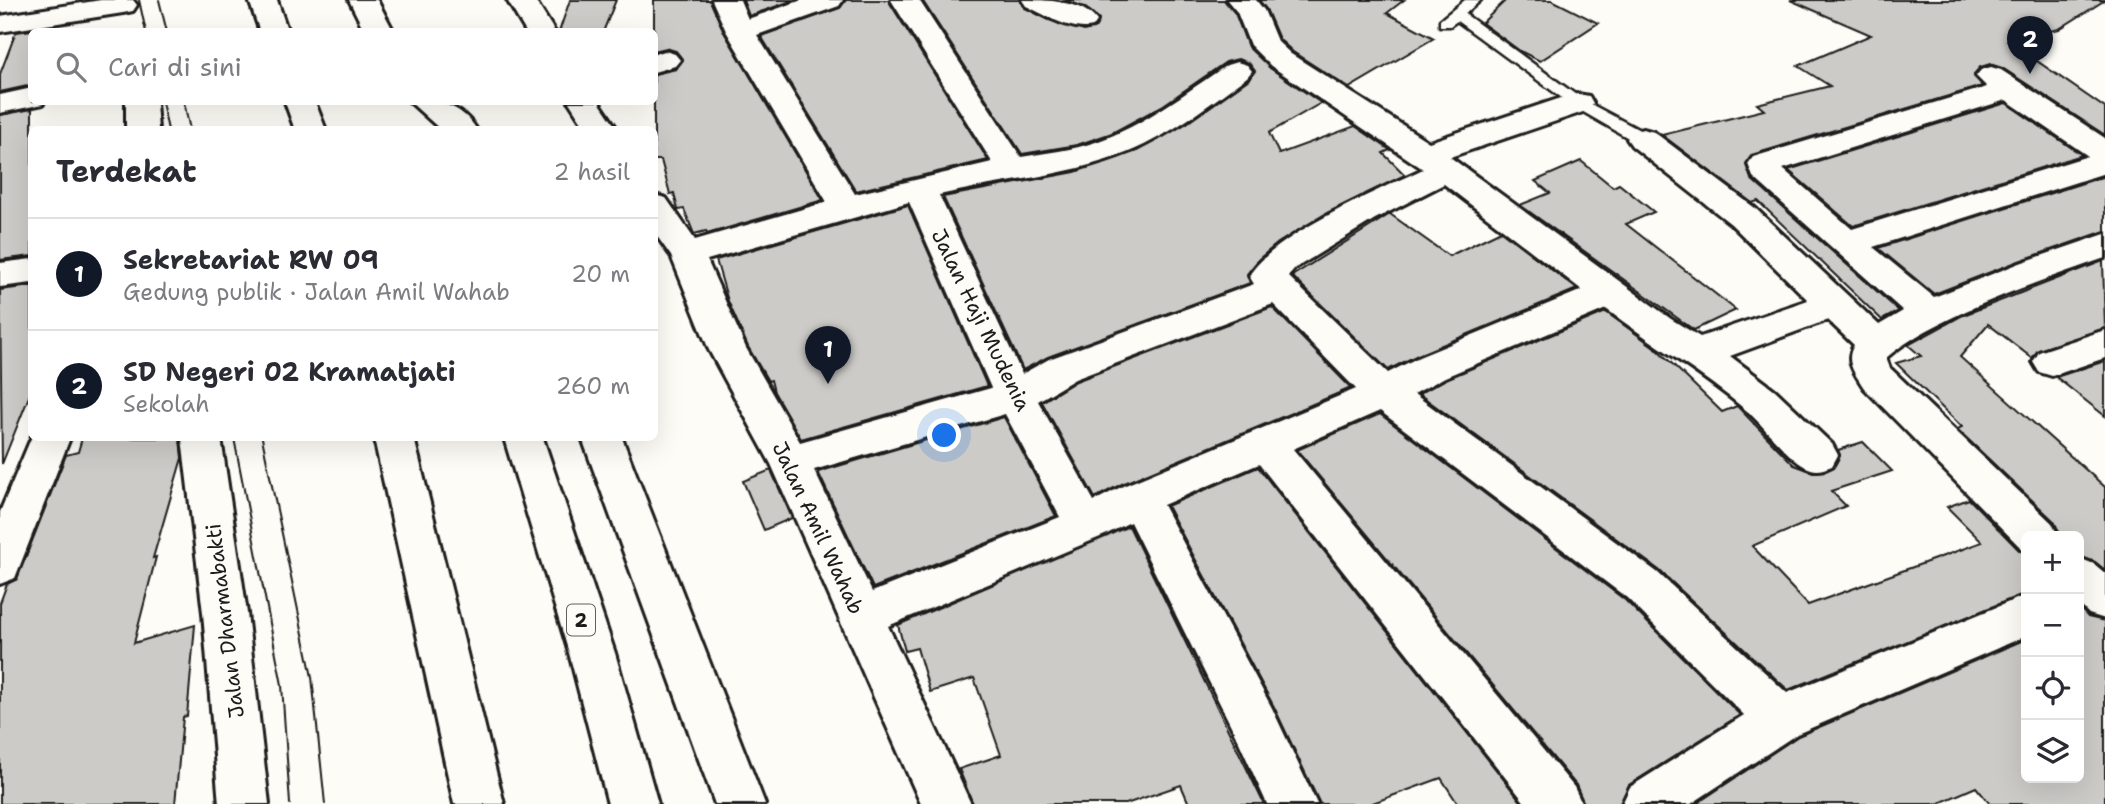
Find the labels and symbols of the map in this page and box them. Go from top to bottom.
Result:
pin: 2 [2007,16,2053,74]
street label: Jalan Haji Mudenia [925,224,1037,416]
pin: 1 [805,326,851,384]
your location [927,418,961,452]
street label: Jalan Amil Wahab [766,437,870,619]
street label: Jalan Dharmabakti [199,522,251,720]
road number: 2 [567,604,595,636]

